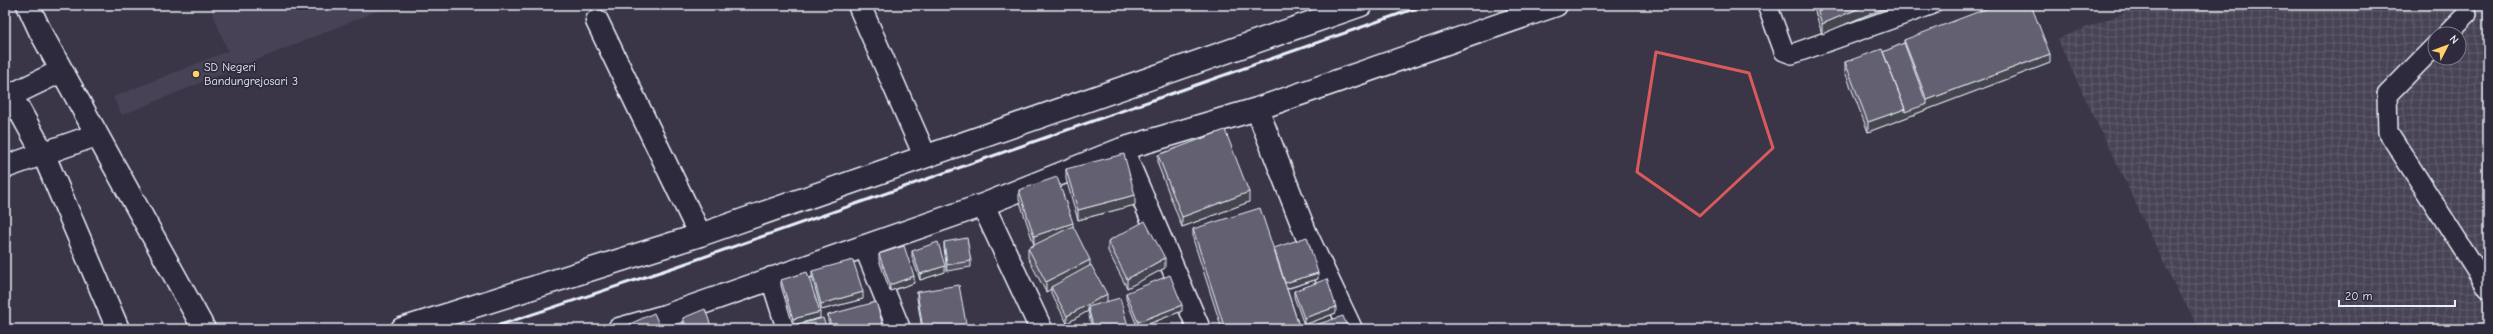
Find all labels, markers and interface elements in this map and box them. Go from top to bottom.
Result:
north arrow [2427,26,2467,66]
text: N [2447,33,2461,47]
place label: SD Negeri Bandungrejosari 3 [204,60,298,88]
marker: SD Negeri Bandungrejosari 3 [191,69,201,79]
scale bar [2339,282,2455,308]
text: 20 m [2345,289,2373,303]

